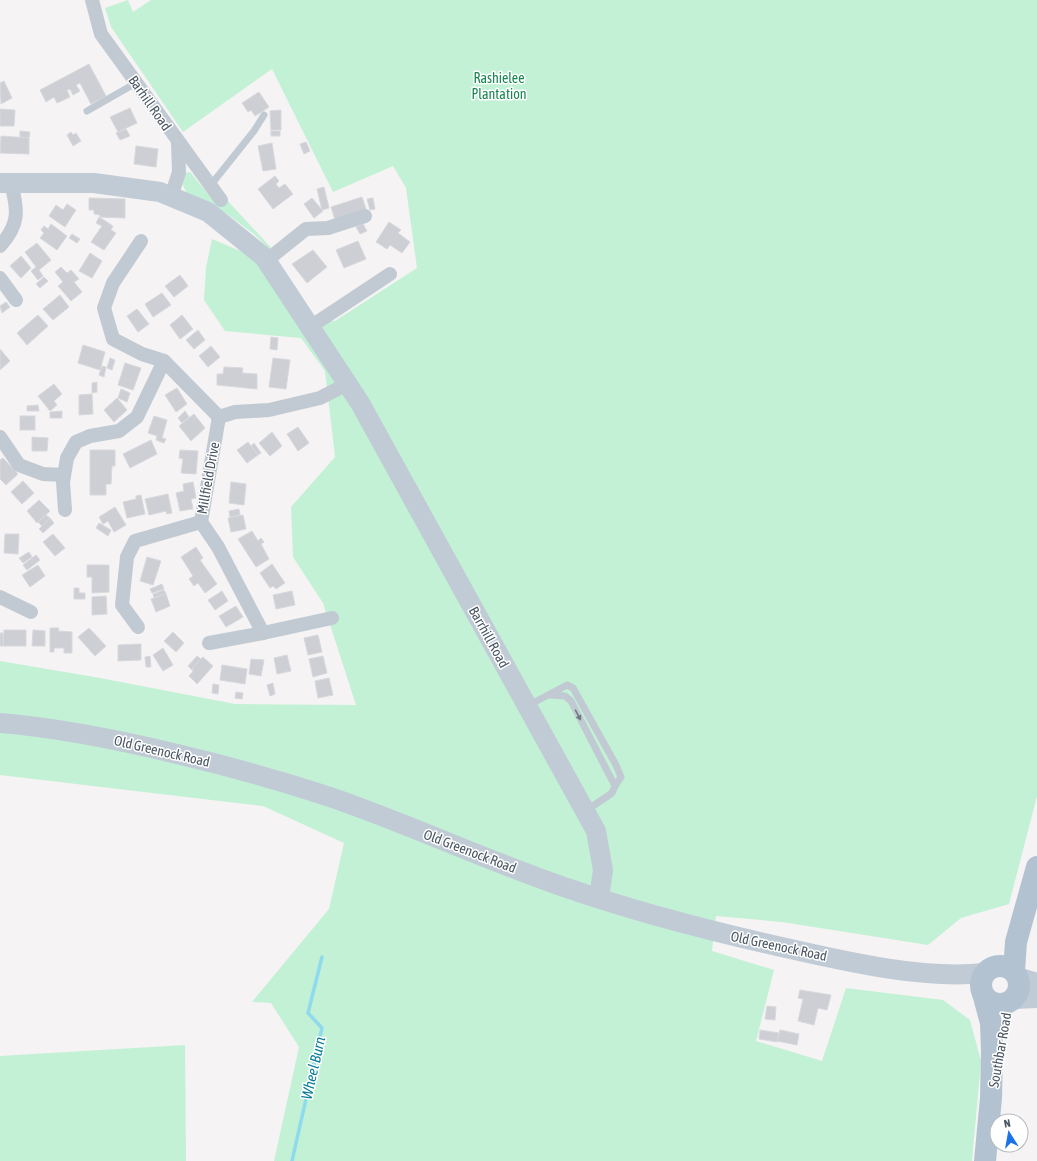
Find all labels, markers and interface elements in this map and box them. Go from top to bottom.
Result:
park label: Rashielee Plantation [471,70,527,102]
street label: Barhill Road [125,72,175,134]
street label: Millfield Drive [194,441,222,515]
street label: Barrhill Road [466,604,512,670]
one-way arrow [575,709,581,721]
street label: Old Greenock Road [113,732,211,770]
street label: Old Greenock Road [421,826,519,876]
street label: Old Greenock Road [729,928,829,964]
street label: Southbar Road [986,1011,1014,1089]
water label: Wheel Burn [298,1035,328,1101]
north arrow [989,1113,1029,1153]
text: N [1003,1117,1011,1130]

